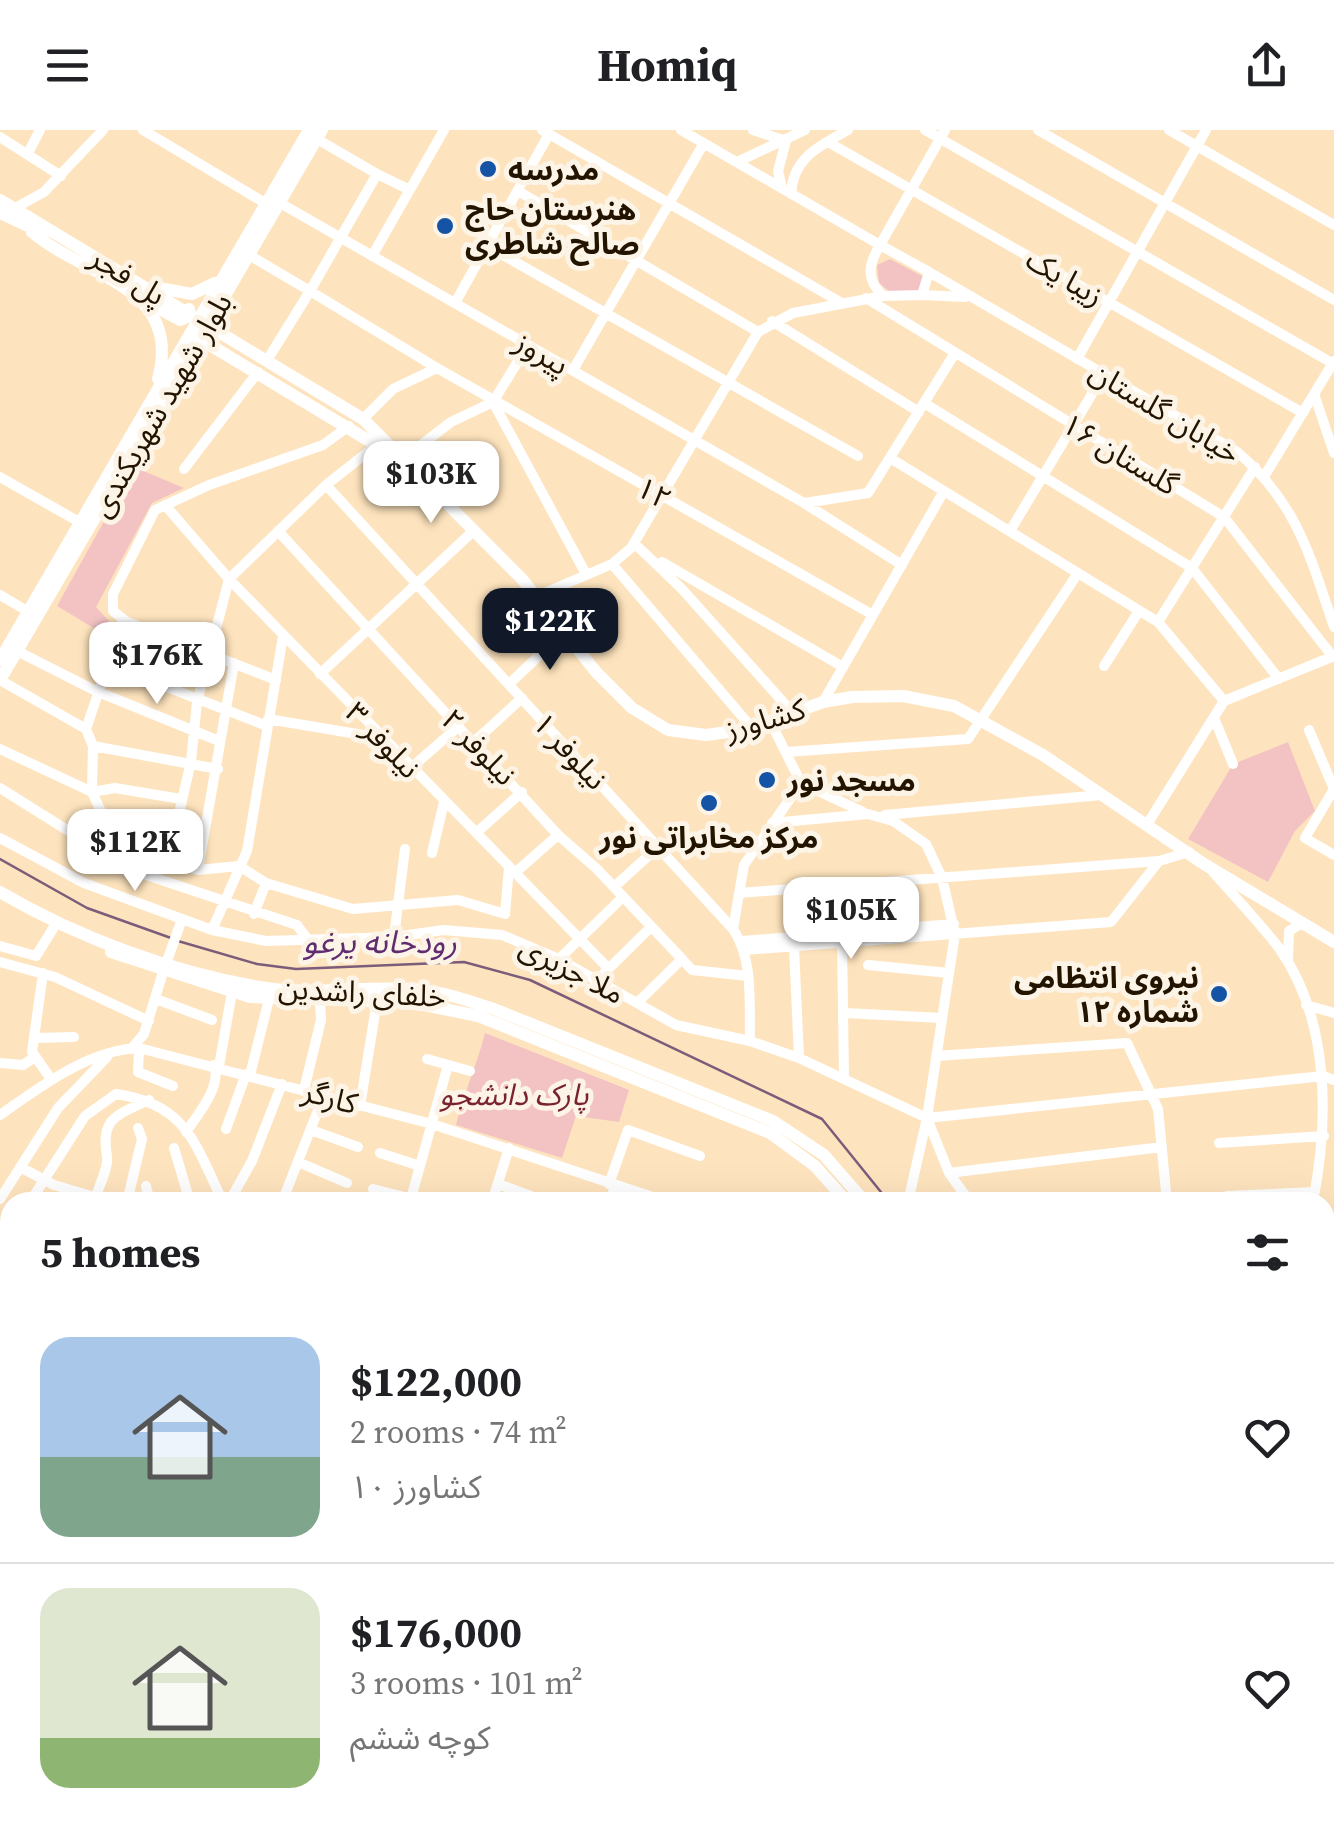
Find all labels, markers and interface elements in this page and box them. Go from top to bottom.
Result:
text: Homiq [597,34,737,96]
icon: menu [40,38,95,93]
icon: share [1239,38,1294,93]
place label: مدرسه [508,149,599,190]
marker: مدرسه [477,158,499,180]
place label: هنرستان حاج صالح شاطری [465,189,640,266]
marker: هنرستان حاج صالح شاطری [434,215,456,237]
street label: پل فجر [81,236,174,315]
street label: زیبا یک [1019,238,1111,316]
street label: بلوار شهید شهریکندی [80,286,242,524]
street label: پیروز [506,321,577,385]
street label: خیابان گلستان [1082,351,1248,473]
street label: گلستان ۱۶ [1054,403,1186,505]
pin: $103K [361,441,501,526]
text: $103K [385,451,477,495]
street label: ۱۲ [629,467,679,519]
pin: $122K [480,588,620,673]
text: $122K [504,598,596,642]
pin: $176K [87,622,227,707]
text: $176K [111,632,203,676]
street label: کشاورز [719,688,811,750]
street label: نیلوفر ۳ [336,693,430,787]
street label: نیلوفر ۲ [432,700,526,794]
street label: نیلوفر ۱ [524,703,616,799]
place label: مسجد نور [785,760,916,801]
marker: مسجد نور [756,769,778,791]
marker: مرکز مخابراتی نور [698,792,720,814]
pin: $112K [65,809,205,894]
place label: مرکز مخابراتی نور [597,817,819,858]
text: $112K [89,819,181,863]
pin: $105K [781,877,921,962]
text: $105K [805,887,897,931]
water label: رودخانه یرغو [303,920,457,964]
street label: ملا جزیری [512,926,632,1014]
place label: نیروی انتظامی شماره ۱۲ [1014,957,1199,1032]
street label: خلفای راشدین [277,967,447,1017]
marker: نیروی انتظامی شماره ۱۲ [1208,983,1230,1005]
street label: کارگر [297,1070,363,1124]
park label: پارک دانشجو [439,1074,589,1115]
text: 5 homes [40,1223,200,1281]
icon: filters [1240,1225,1295,1280]
text: $122,000 [350,1352,522,1410]
icon: home [120,1377,240,1497]
text: 2 rooms · 74 m² [350,1410,567,1454]
icon: heart [1240,1410,1295,1465]
text: کشاورز ۱۰ [350,1465,482,1509]
text: $176,000 [350,1603,522,1661]
icon: home [120,1628,240,1748]
text: 3 rooms · 101 m² [350,1661,583,1705]
icon: heart [1240,1661,1295,1716]
text: کوچه ششم [350,1716,490,1760]

